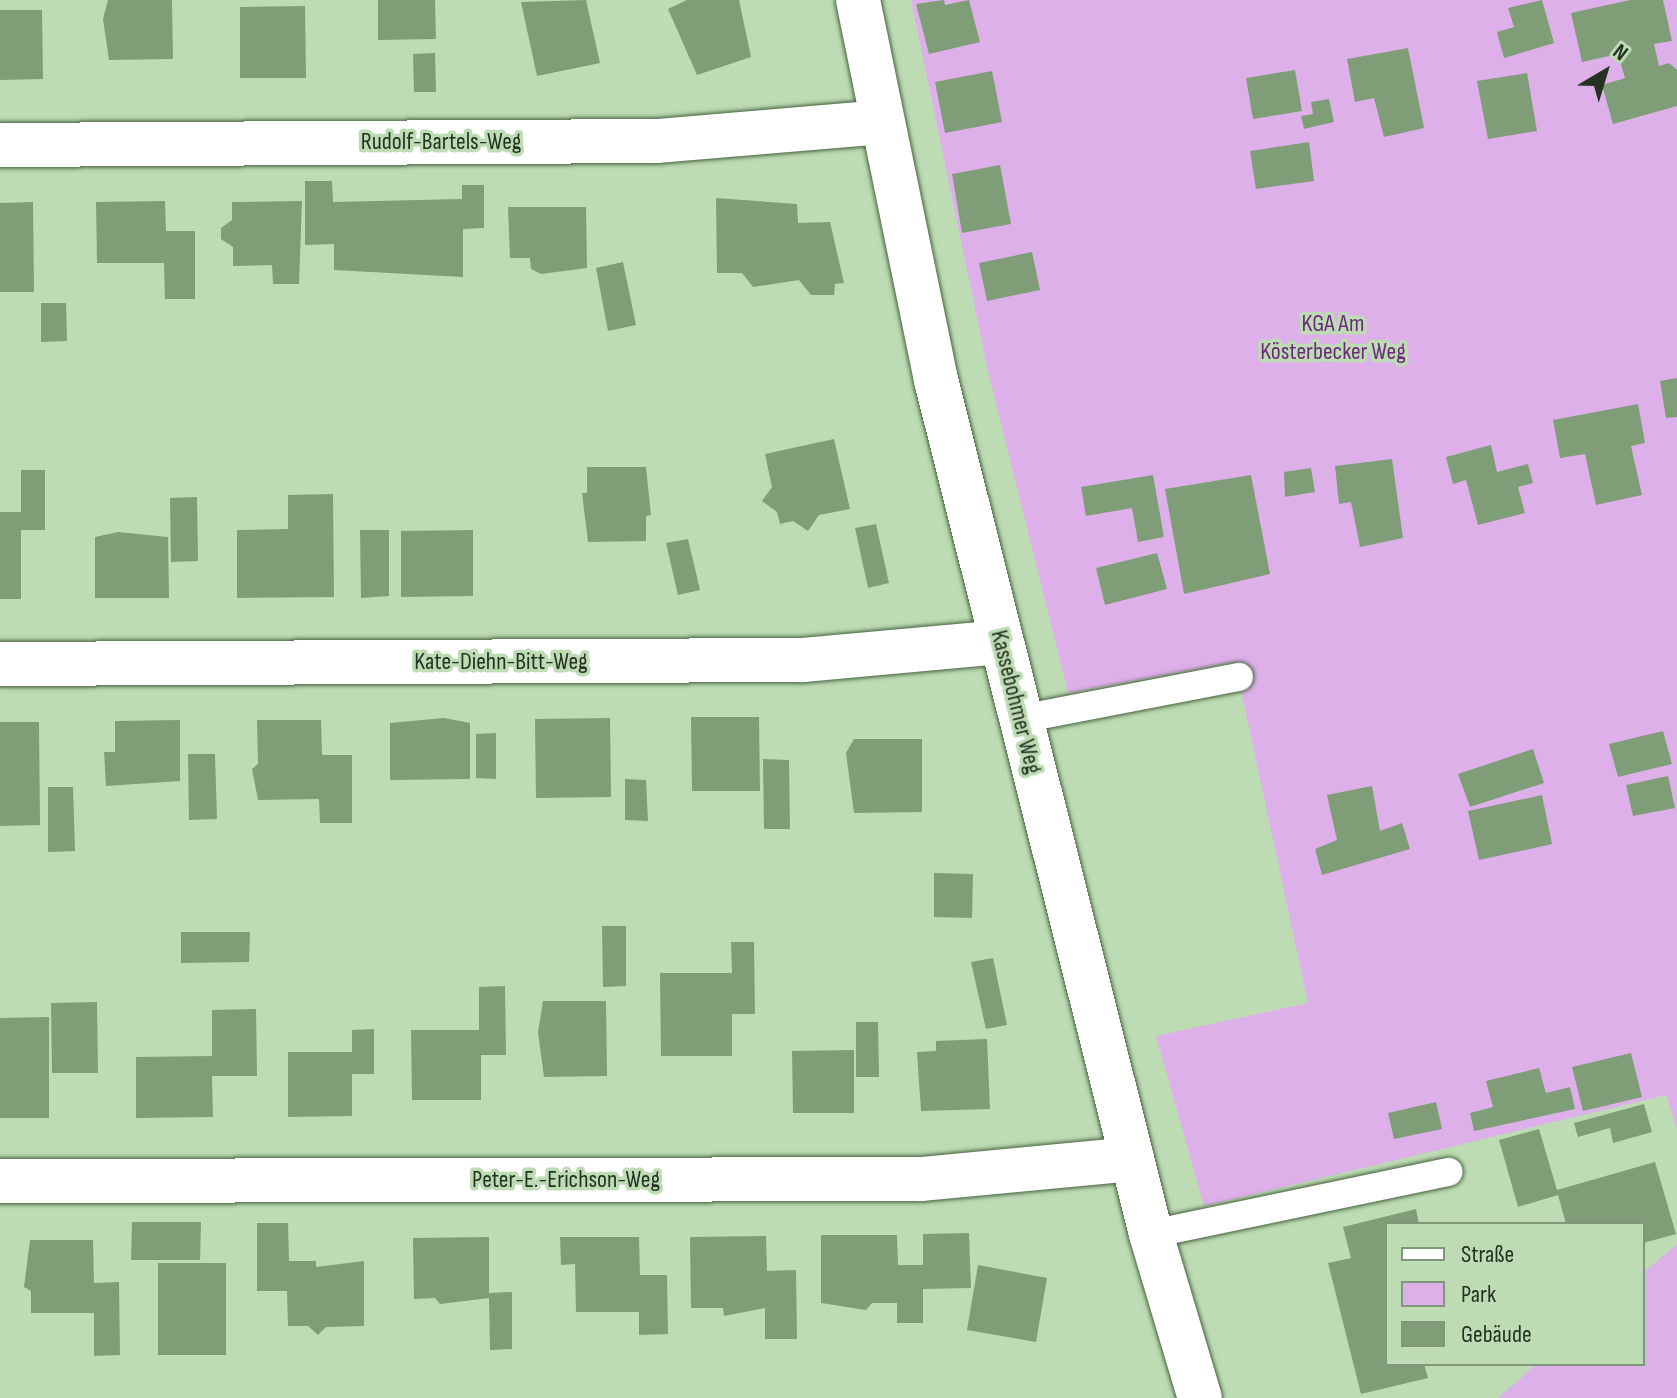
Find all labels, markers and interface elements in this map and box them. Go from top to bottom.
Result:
north arrow [1565,32,1645,112]
text: N [1607,38,1633,67]
street label: Rudolf-Bartels-Weg [361,128,521,156]
park label: KGA Am Kösterbecker Weg [1260,310,1406,366]
street label: Kassebohmer Weg [984,627,1048,777]
street label: Kate-Diehn-Bitt-Weg [414,648,588,676]
street label: Peter-E.-Erichson-Weg [472,1166,660,1194]
legend [1385,1222,1645,1366]
text: Straße [1461,1240,1514,1269]
text: Park [1461,1280,1496,1309]
text: Gebäude [1461,1320,1532,1349]

